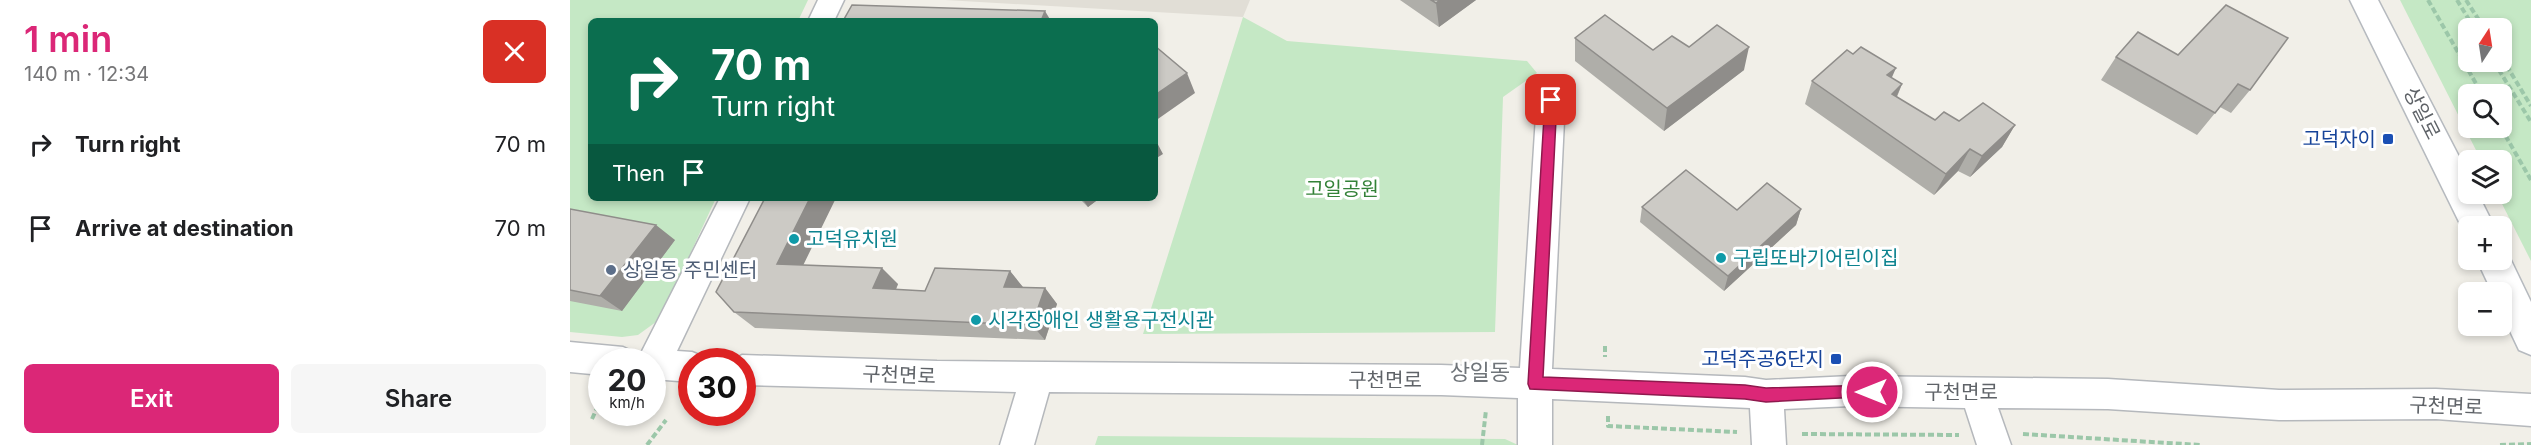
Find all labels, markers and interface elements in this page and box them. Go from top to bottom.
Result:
text: 1 min [24,17,112,61]
north arrow [2458,18,2512,72]
map controls [2458,18,2512,336]
button: close [483,20,546,83]
text: 70 m [711,39,811,90]
icon: right [612,42,690,120]
text: 140 m · 12:34 [24,62,149,86]
pin [1525,74,1576,125]
icon: arrive [1534,83,1567,116]
street label: 상일로 [2399,83,2445,143]
button: search [2458,84,2512,138]
text: Turn right [711,90,835,123]
place label: 고덕자이 [2302,127,2376,151]
icon: right [24,128,57,161]
text: Turn right [75,131,181,157]
text: 70 m [495,131,546,157]
marker: 고덕자이 [2381,132,2395,146]
button: layers [2458,150,2512,204]
icon: arrive [677,156,710,189]
text: Then [612,160,665,186]
park label: 고일공원 [1305,177,1379,201]
icon: arrive [24,212,57,245]
text: Arrive at destination [75,215,294,241]
text: 70 m [495,215,546,241]
button: + [2458,216,2512,270]
place label: 고덕유치원 [806,227,898,251]
marker: 고덕유치원 [787,232,801,246]
place label: 구립또바기어린이집 [1733,246,1899,270]
marker: 구립또바기어린이집 [1714,251,1728,265]
place label: 상일동 주민센터 [623,258,757,282]
marker: 상일동 주민센터 [604,263,618,277]
button: − [2458,282,2512,336]
place label: 시각장애인 생활용구전시관 [988,308,1214,332]
marker: 시각장애인 생활용구전시관 [969,313,983,327]
place label: 고덕주공6단지 [1701,347,1824,371]
speed limit sign: 30 [678,348,756,426]
marker: 고덕주공6단지 [1829,352,1843,366]
district label: 상일동 [1450,359,1510,385]
position arrow [1840,360,1904,424]
text: 20 [607,362,647,398]
street label: 구천면로 [862,362,936,388]
button: Exit [24,364,279,433]
button: Share [291,364,546,433]
street label: 구천면로 [1348,368,1422,392]
street label: 구천면로 [1924,380,1998,404]
text: km/h [609,393,645,412]
street label: 구천면로 [2409,393,2483,419]

